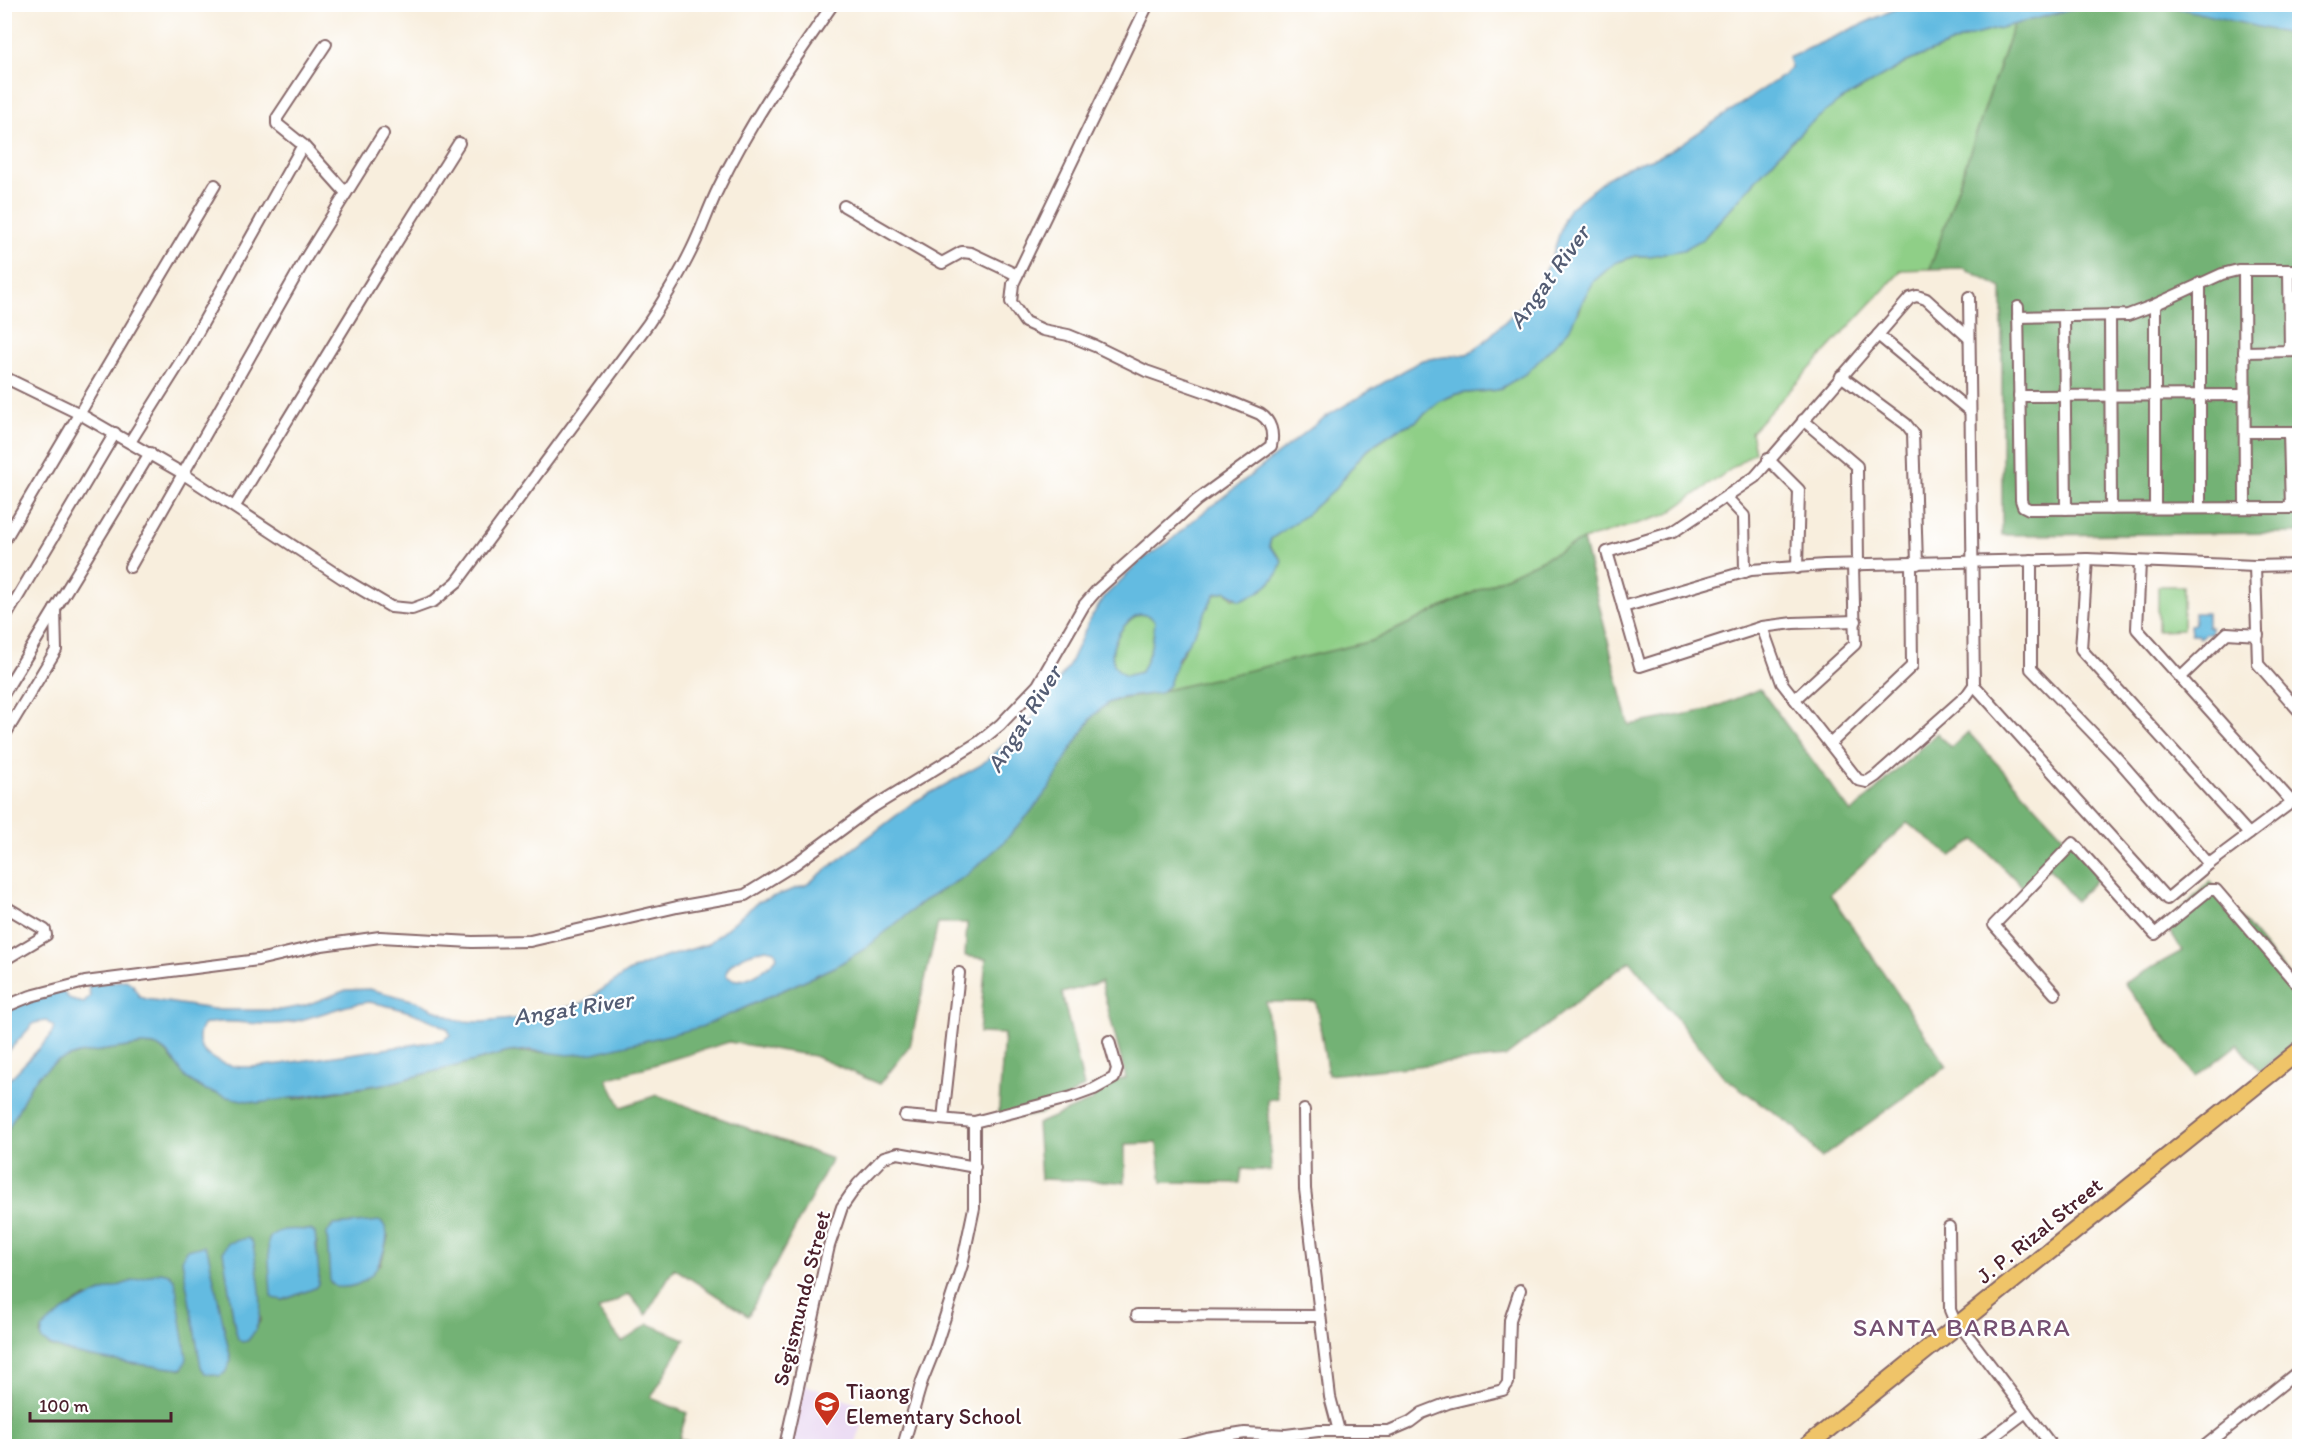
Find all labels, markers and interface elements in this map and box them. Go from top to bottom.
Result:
water label: Angat River [1501,217,1597,334]
water label: Angat River [979,657,1069,777]
water label: Angat River [511,983,638,1031]
street label: J. P. Rizal Street [1971,1171,2108,1289]
street label: Segismundo Street [767,1208,836,1388]
district label: SANTA BARBARA [1853,1311,2071,1343]
place label: Tiaong Elementary School [846,1378,1021,1430]
scale bar [30,1385,171,1423]
school or university icon: Tiaong Elementary School [812,1389,842,1427]
text: 100 m [39,1395,89,1417]

